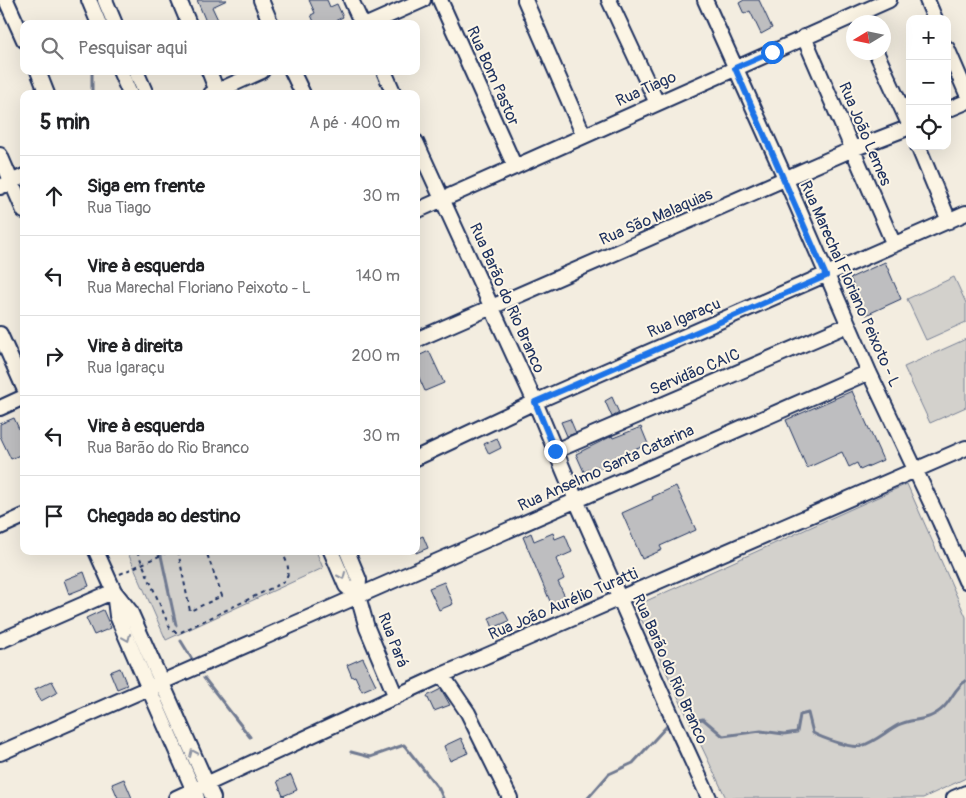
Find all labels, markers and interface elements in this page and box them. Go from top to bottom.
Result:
north arrow [846,15,891,60]
map controls [906,15,951,150]
button: + [906,15,951,60]
search box [20,20,420,75]
street label: Rua Bom Pastor [462,23,524,129]
icon: search [38,34,66,62]
text: Pesquisar aqui [78,36,187,60]
route start [761,41,784,64]
button: − [906,60,951,105]
street label: Rua Tiago [613,67,680,111]
street label: Rua João Lemes [834,79,896,189]
button: locate [906,105,951,150]
text: 5 min [40,109,90,136]
text: A pé · 400 m [309,113,400,133]
text: Siga em frente [87,174,205,198]
street label: Rua Marechal Floriano Peixoto - L [795,178,905,390]
icon: ahead [40,182,68,210]
street label: Rua São Malaquias [596,184,716,250]
text: 30 m [362,186,400,206]
text: Rua Tiago [87,198,151,218]
street label: Rua Barão do Rio Branco [465,220,549,376]
text: Vire à esquerda [87,254,205,278]
icon: left [40,262,68,290]
text: 140 m [356,266,400,286]
text: Rua Marechal Floriano Peixoto - L [87,278,311,298]
street label: Rua Igaraçu [644,294,724,342]
text: Vire à direita [87,334,183,358]
icon: right [40,342,68,370]
street label: Servidão CAIC [647,344,743,400]
text: 200 m [352,346,400,366]
text: Rua Igaraçu [87,358,165,378]
text: Vire à esquerda [87,414,205,438]
street label: Rua Anselmo Santa Catarina [515,420,697,516]
icon: left [40,422,68,450]
text: 30 m [362,426,400,446]
text: Rua Barão do Rio Branco [87,438,249,458]
route end [544,440,567,463]
icon: arrive [40,502,68,530]
text: Chegada ao destino [87,504,240,528]
street label: Rua João Aurélio Turatti [485,563,641,645]
one-way arrow [335,571,346,580]
street label: Rua Barão do Rio Branco [628,591,712,747]
street label: Rua Pará [373,610,413,670]
one-way arrow [120,633,131,642]
one-way arrow [189,749,200,758]

